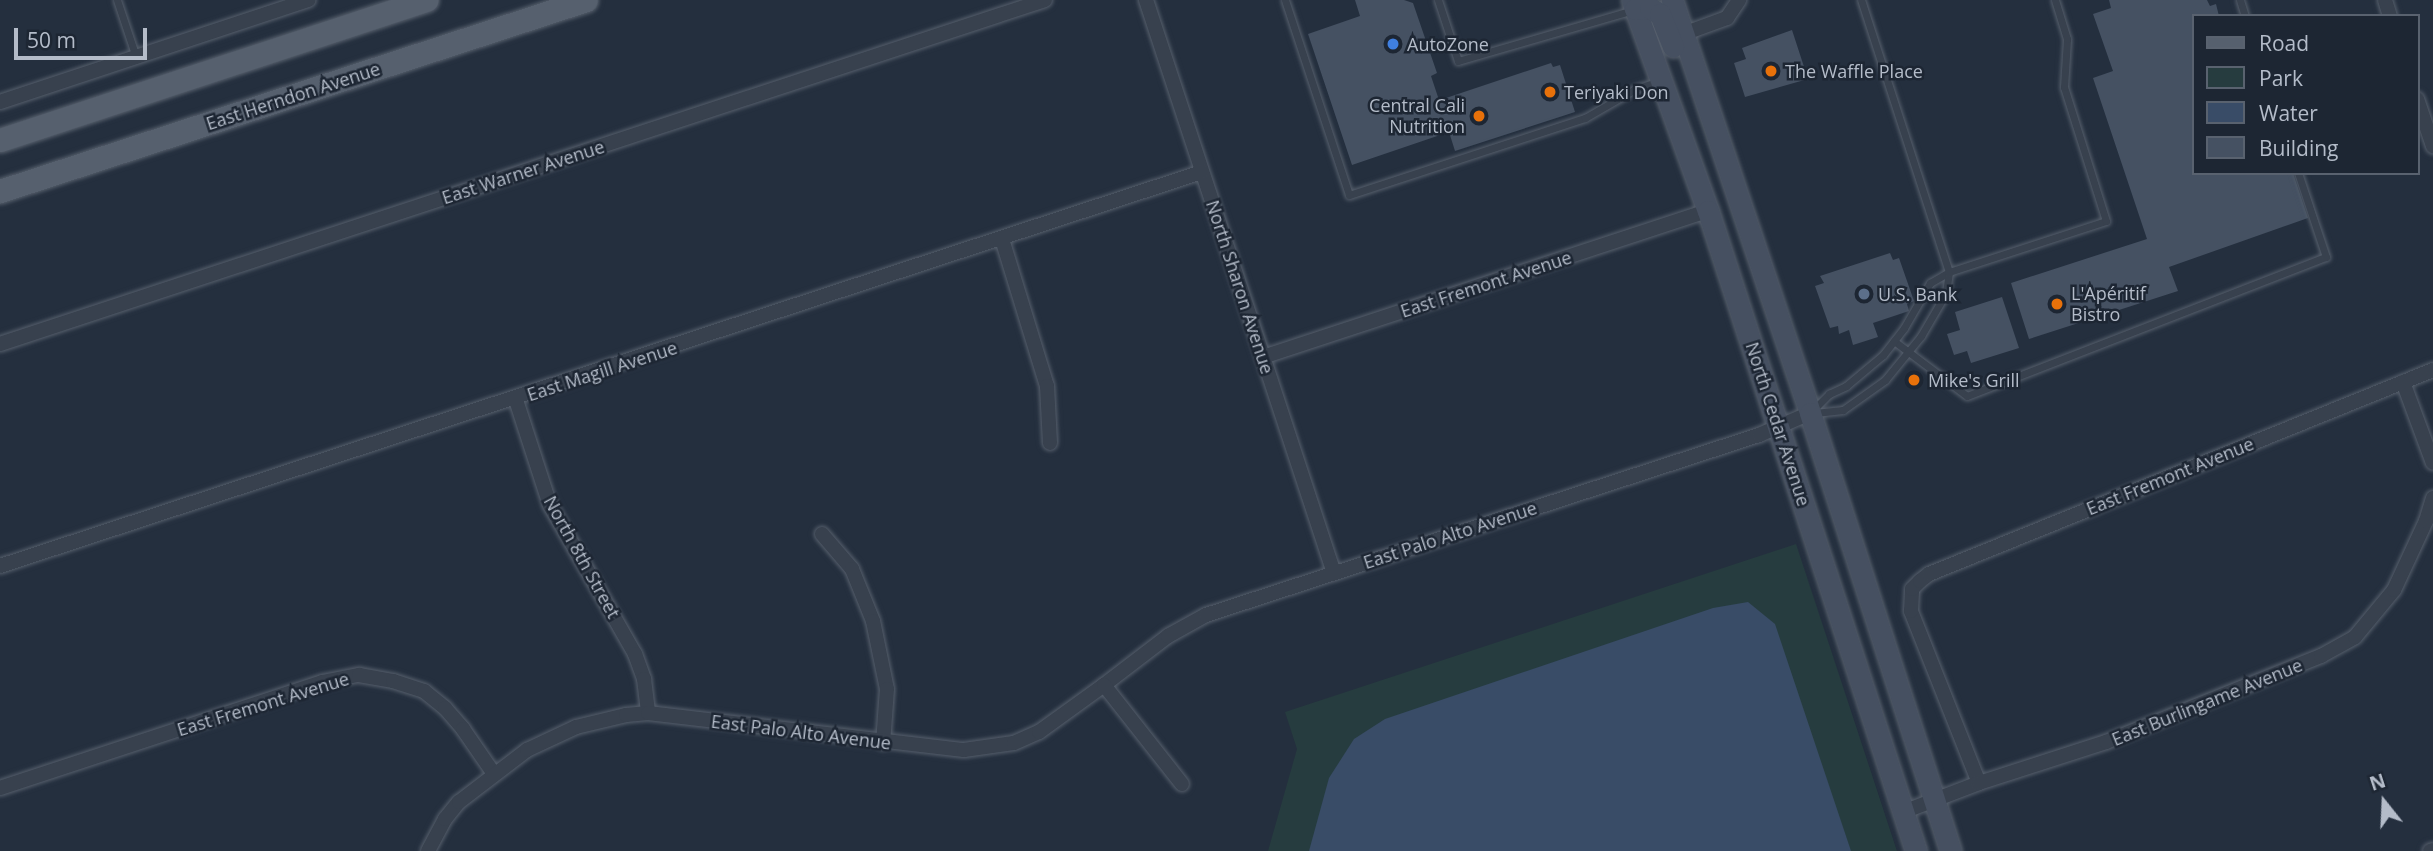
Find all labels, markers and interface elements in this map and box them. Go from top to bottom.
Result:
scale bar [18,14,150,58]
legend [2192,14,2419,175]
text: 50 m [27,26,76,54]
text: Road [2259,29,2309,57]
place label: AutoZone [1407,33,1489,55]
marker: AutoZone [1385,36,1401,52]
street label: East Herndon Avenue [203,58,383,134]
place label: The Waffle Place [1785,60,1923,82]
marker: The Waffle Place [1763,63,1779,79]
text: Park [2259,64,2303,92]
place label: Teriyaki Don [1564,81,1669,103]
marker: Teriyaki Don [1542,84,1558,100]
place label: Central Cali Nutrition [1369,95,1465,138]
text: Water [2259,99,2318,127]
marker: Central Cali Nutrition [1471,108,1487,124]
text: Building [2259,134,2338,162]
street label: East Warner Avenue [439,136,607,208]
street label: North Sharon Avenue [1202,197,1278,377]
street label: East Fremont Avenue [1398,246,1574,322]
place label: U.S. Bank [1878,283,1957,305]
place label: L'Apéritif Bistro [2071,283,2146,326]
marker: U.S. Bank [1856,286,1872,302]
marker: L'Apéritif Bistro [2049,296,2065,312]
street label: East Magill Avenue [524,337,680,405]
street label: North Cedar Avenue [1741,339,1815,509]
place label: Mike's Grill [1928,369,2020,391]
marker: Mike's Grill [1906,372,1922,388]
street label: East Fremont Avenue [2083,433,2257,519]
street label: North 8th Street [539,492,625,622]
street label: East Palo Alto Avenue [1361,497,1539,573]
street label: East Burlingame Avenue [2109,654,2305,750]
street label: East Fremont Avenue [174,668,352,740]
street label: East Palo Alto Avenue [710,710,892,754]
north arrow [2349,767,2419,837]
text: N [2366,767,2389,797]

